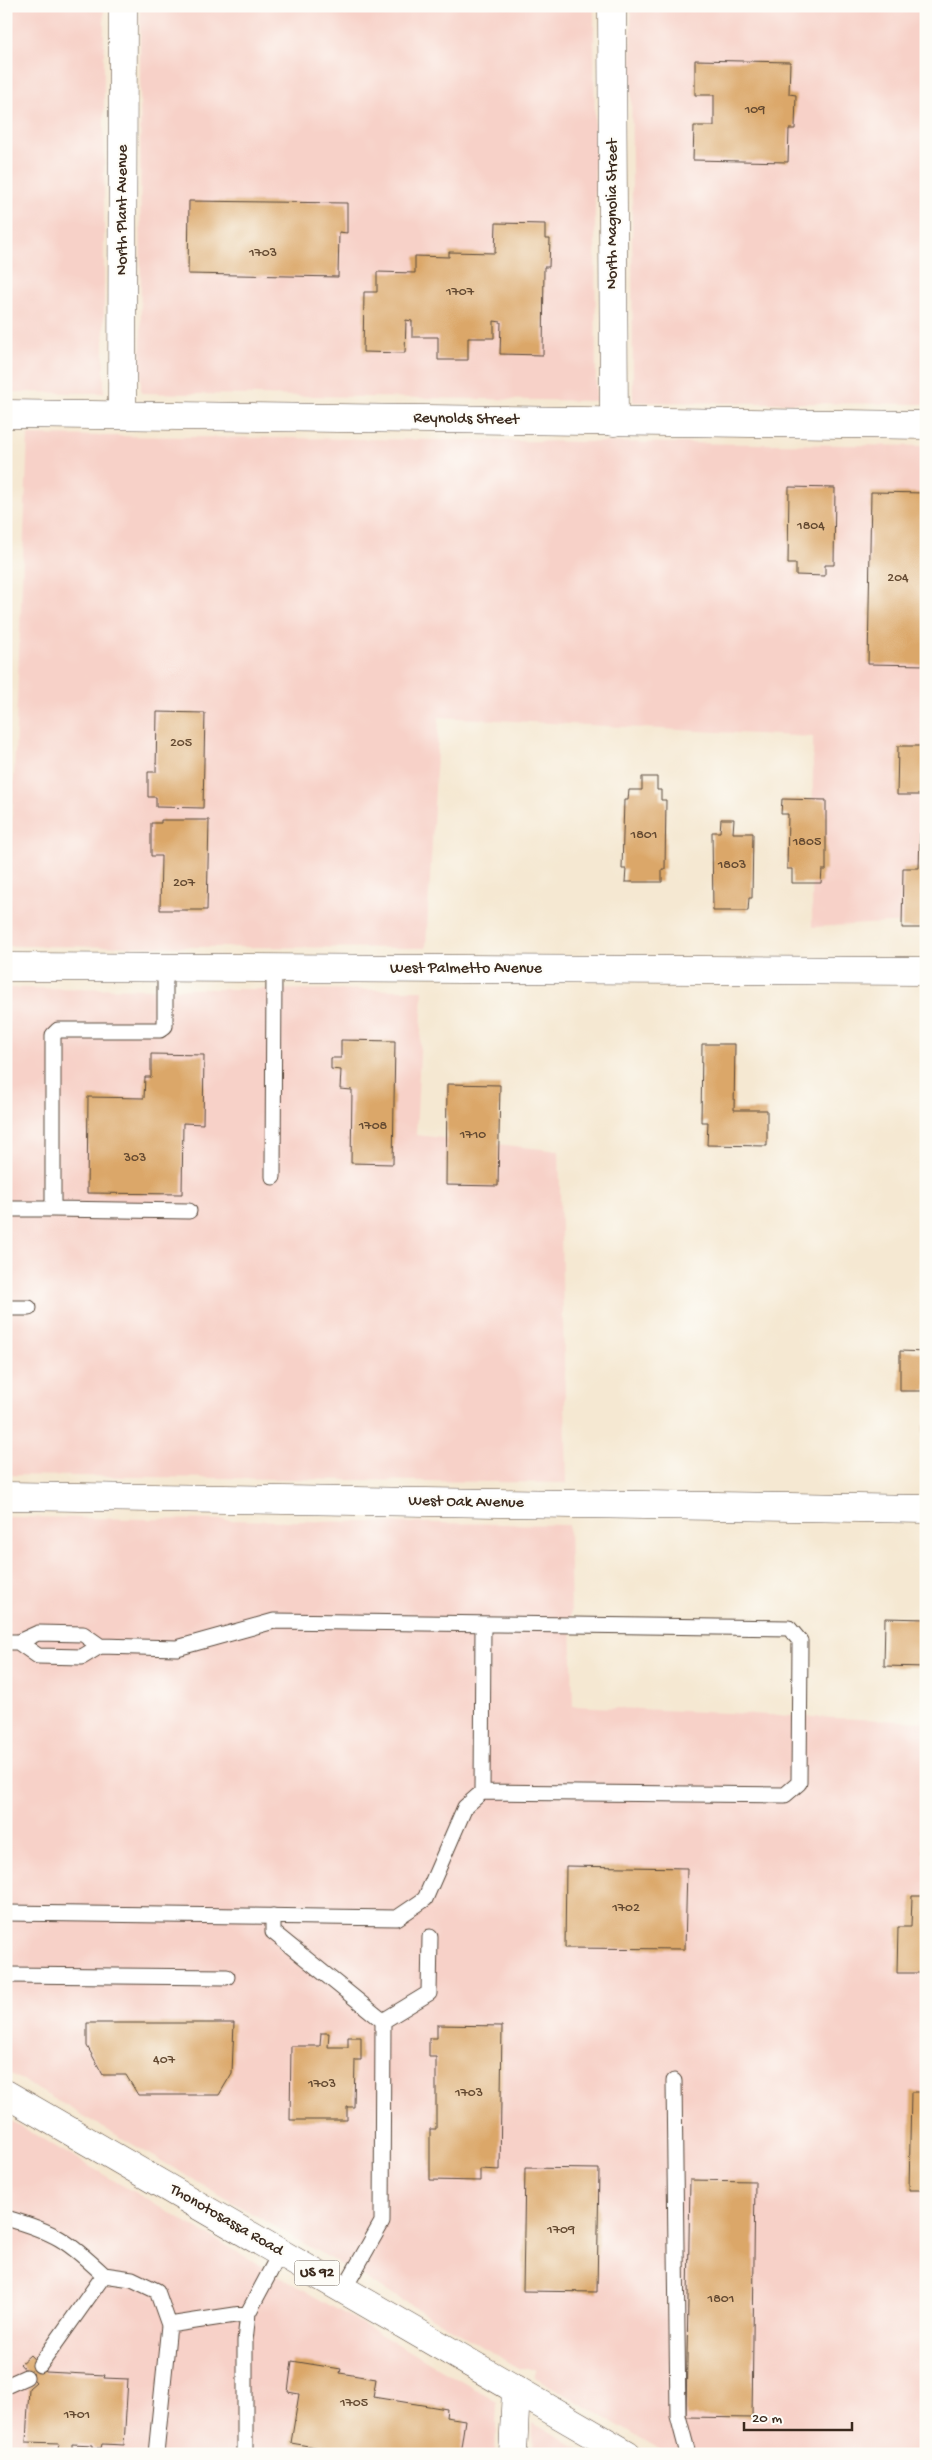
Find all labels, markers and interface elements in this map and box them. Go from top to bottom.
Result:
house number: 109 [744,102,765,119]
street label: North Magnolia Street [604,137,623,289]
street label: North Plant Avenue [114,144,133,275]
house number: 1703 [248,245,277,262]
house number: 1707 [445,284,475,301]
street label: Reynolds Street [413,410,520,430]
house number: 1804 [796,518,825,535]
house number: 204 [887,570,909,587]
house number: 205 [170,735,192,752]
house number: 1801 [630,827,657,844]
house number: 1805 [792,834,821,851]
house number: 1803 [717,857,746,874]
house number: 207 [173,875,196,892]
street label: West Palmetto Avenue [390,960,543,979]
house number: 1708 [358,1118,388,1135]
house number: 1710 [459,1127,486,1144]
house number: 303 [123,1150,146,1167]
street label: West Oak Avenue [408,1492,525,1514]
house number: 1702 [611,1900,640,1917]
house number: 407 [153,2052,176,2069]
house number: 1703 [307,2076,336,2093]
house number: 1703 [454,2085,483,2102]
street label: Thonotosassa Road [165,2180,288,2262]
house number: 1709 [546,2222,575,2239]
road number: US 92 [294,2260,340,2286]
house number: 1801 [707,2291,734,2308]
house number: 1705 [339,2395,368,2412]
scale bar [744,2400,852,2432]
house number: 1701 [63,2407,90,2424]
text: 20 m [752,2410,782,2428]

